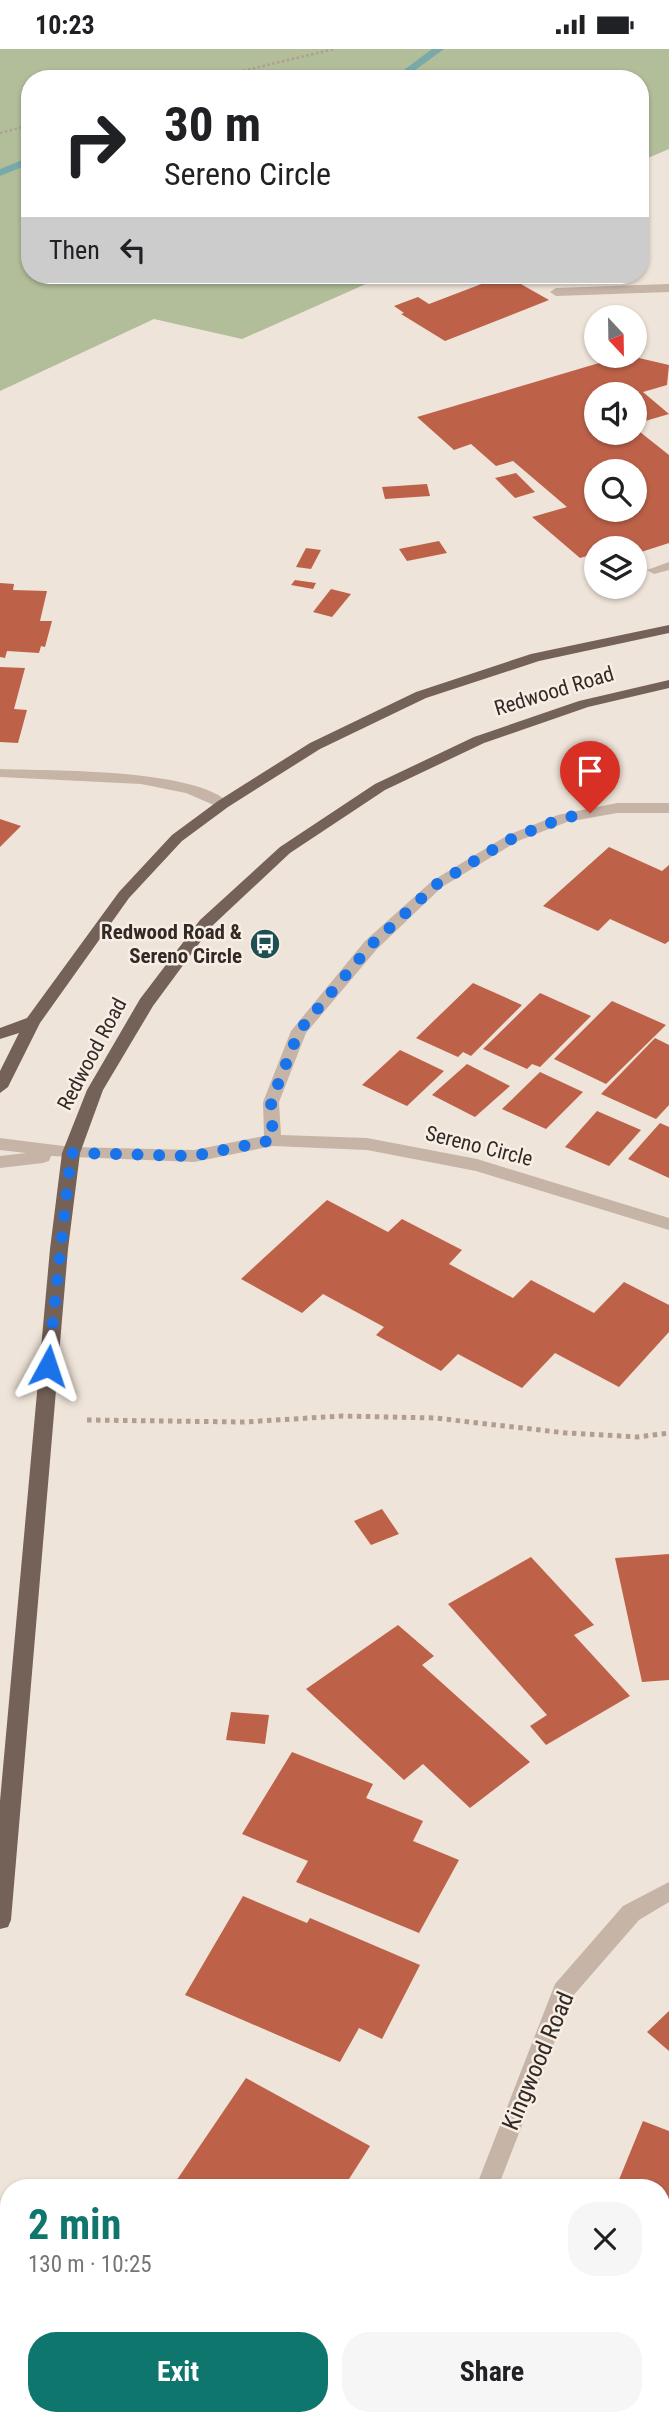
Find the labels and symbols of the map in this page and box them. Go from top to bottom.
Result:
north arrow [584,305,648,367]
street label: Redwood Road [491,661,617,721]
pin [560,741,620,813]
place label: Redwood Road & Sereno Circle [101,920,242,968]
bus stop icon: Redwood Road & Sereno Circle [248,927,282,961]
street label: Redwood Road [52,994,132,1114]
street label: Sereno Circle [423,1121,535,1171]
position arrow [11,1329,85,1403]
street label: Kingwood Road [496,1988,580,2134]

